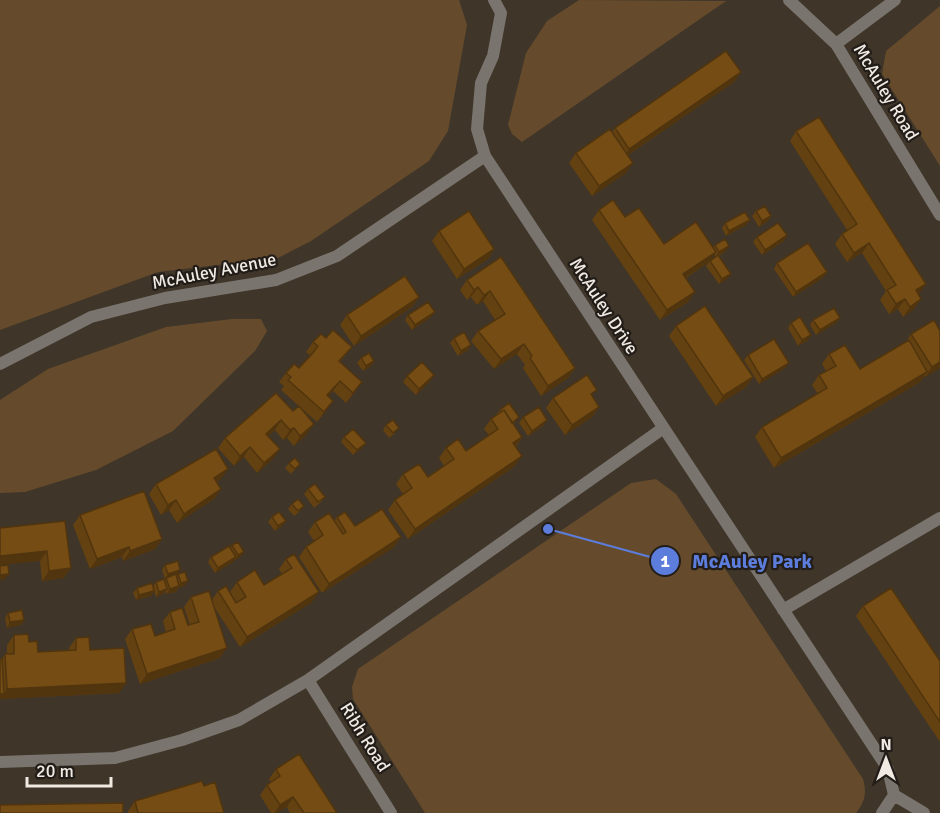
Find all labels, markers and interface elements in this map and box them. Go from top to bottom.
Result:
street label: McAuley Road [849,40,923,144]
street label: McAuley Avenue [150,248,278,294]
street label: McAuley Drive [565,254,643,358]
callout: McAuley Park [650,542,824,580]
text: McAuley Park [692,549,812,574]
text: 1 [660,550,670,572]
street label: Ribh Road [335,698,395,776]
north arrow [856,729,916,789]
text: N [880,735,892,755]
scale bar [27,750,111,788]
text: 20 m [36,760,74,782]

